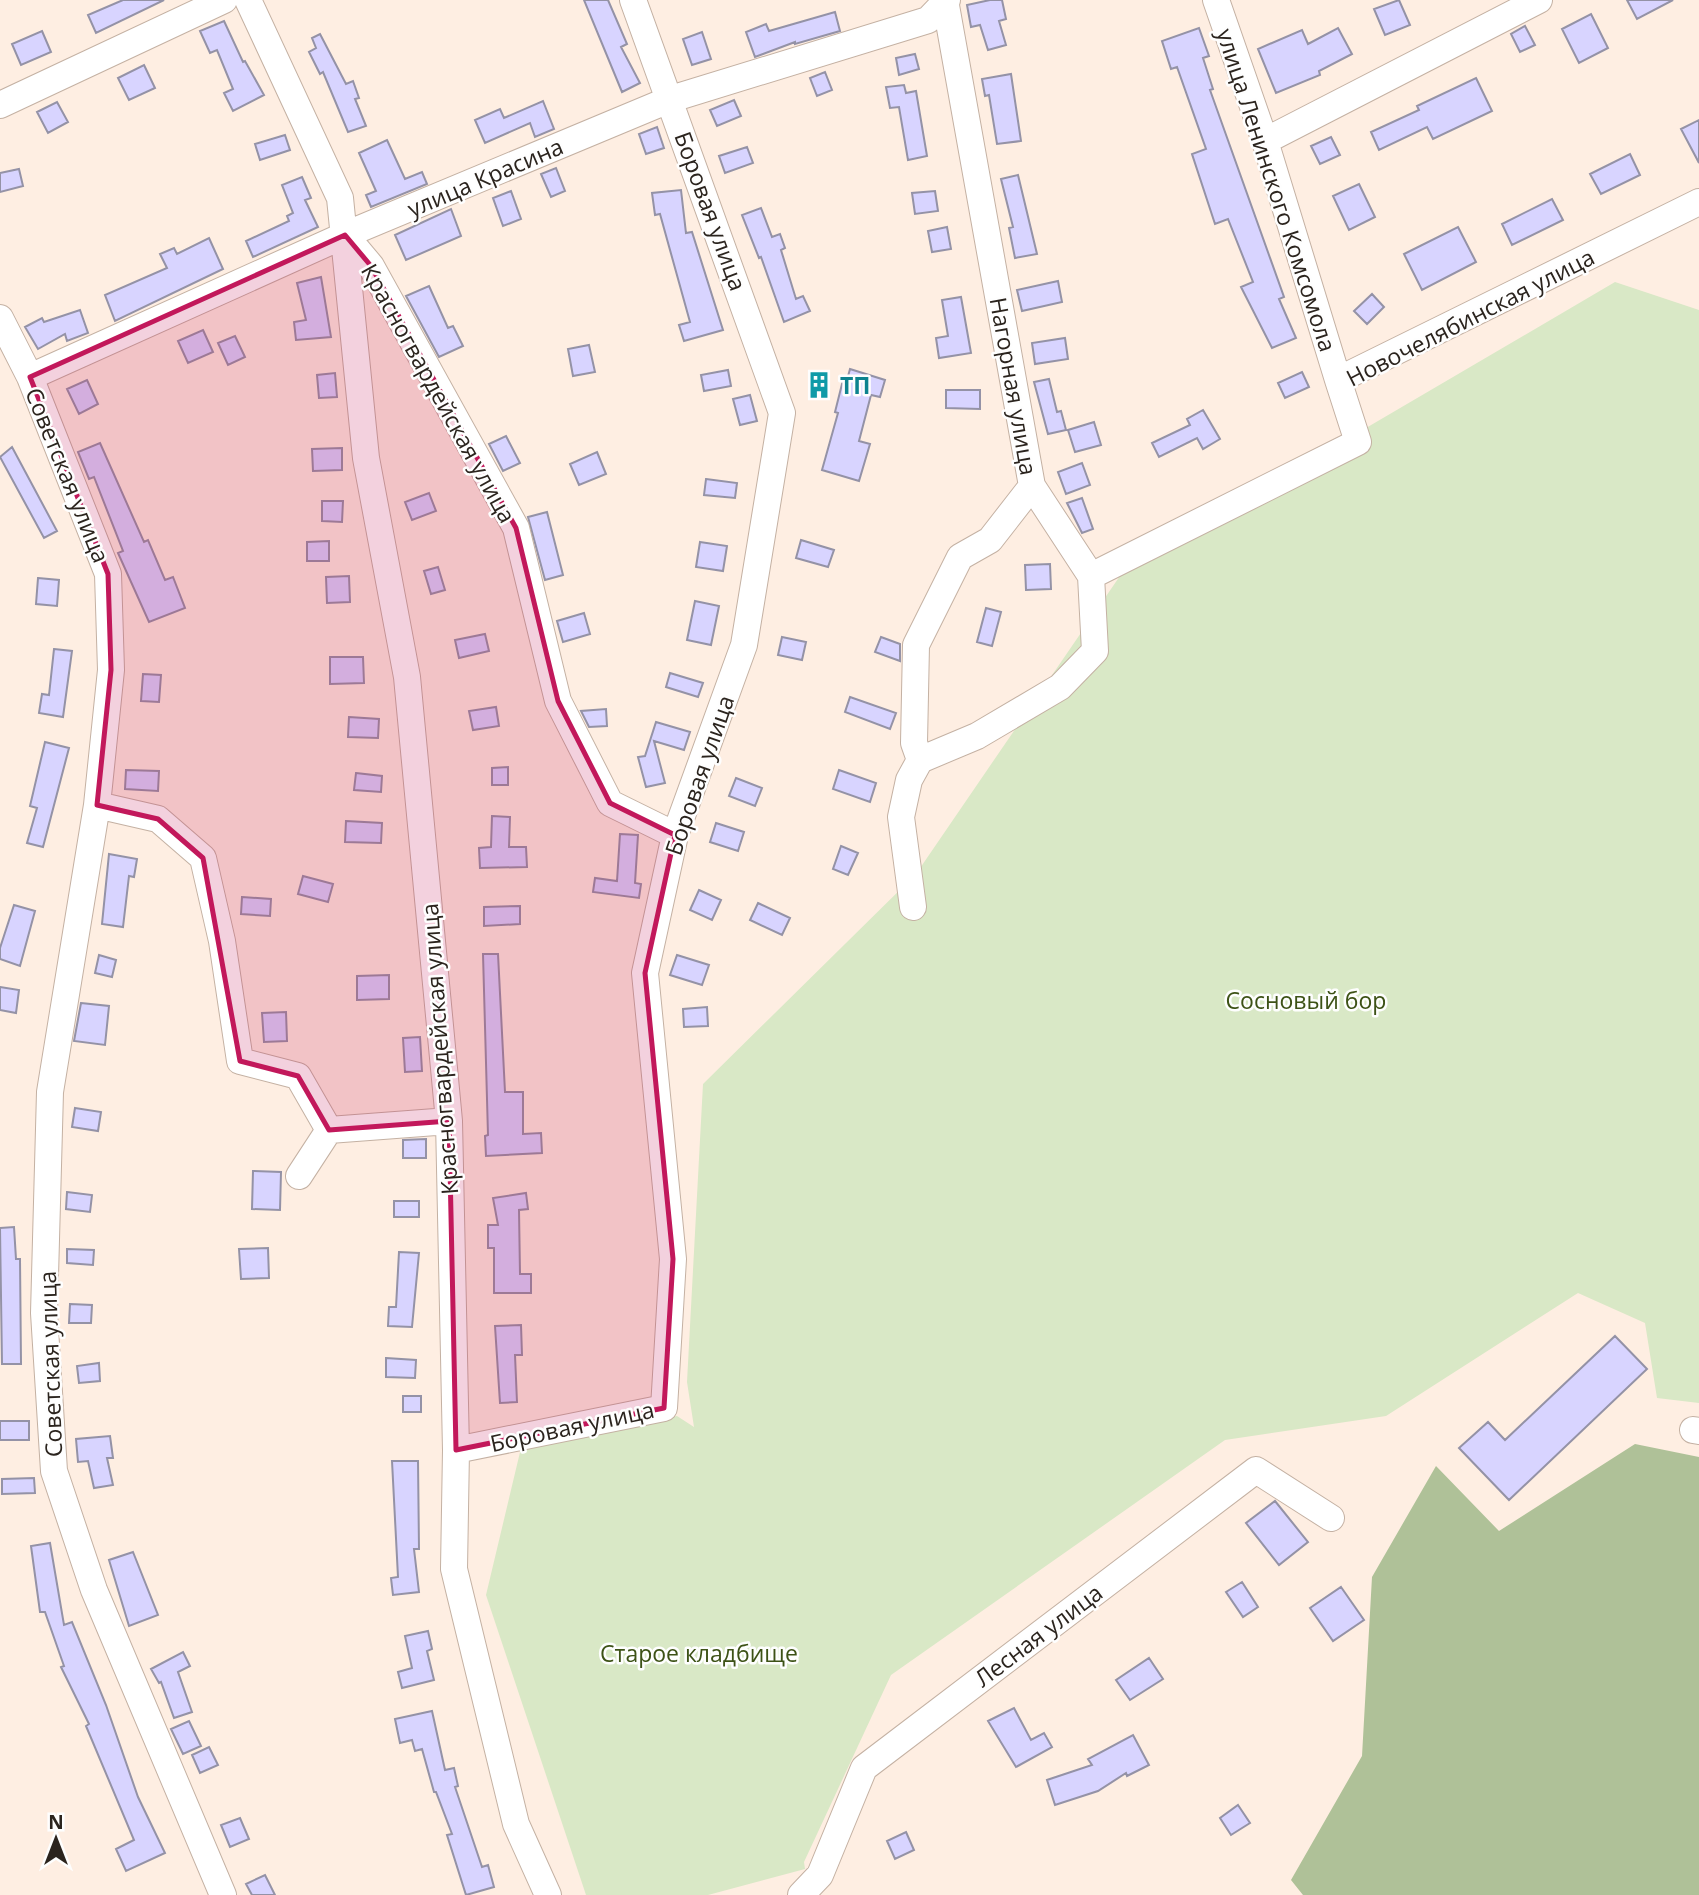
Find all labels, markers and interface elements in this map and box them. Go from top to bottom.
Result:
street label: улица Ленинского Комсомола [1210,24,1344,356]
street label: Боровая улица [667,127,755,295]
street label: улица Красина [402,130,568,224]
street label: Новочелябинская улица [1341,240,1599,394]
street label: Красногвардейская улица [354,258,524,528]
street label: Нагорная улица [983,295,1045,477]
place label: ТП [840,369,870,401]
building icon: ТП [804,370,834,400]
street label: Советская улица [18,383,118,567]
street label: Боровая улица [657,691,741,859]
street label: Красногвардейская улица [413,902,465,1196]
park label: Сосновый бор [1226,984,1386,1016]
street label: Советская улица [31,1270,69,1458]
street label: Боровая улица [487,1393,657,1459]
street label: Лесная улица [967,1576,1109,1694]
park label: Старое кладбище [600,1637,798,1669]
north arrow [21,1804,91,1874]
text: N [48,1809,64,1835]

